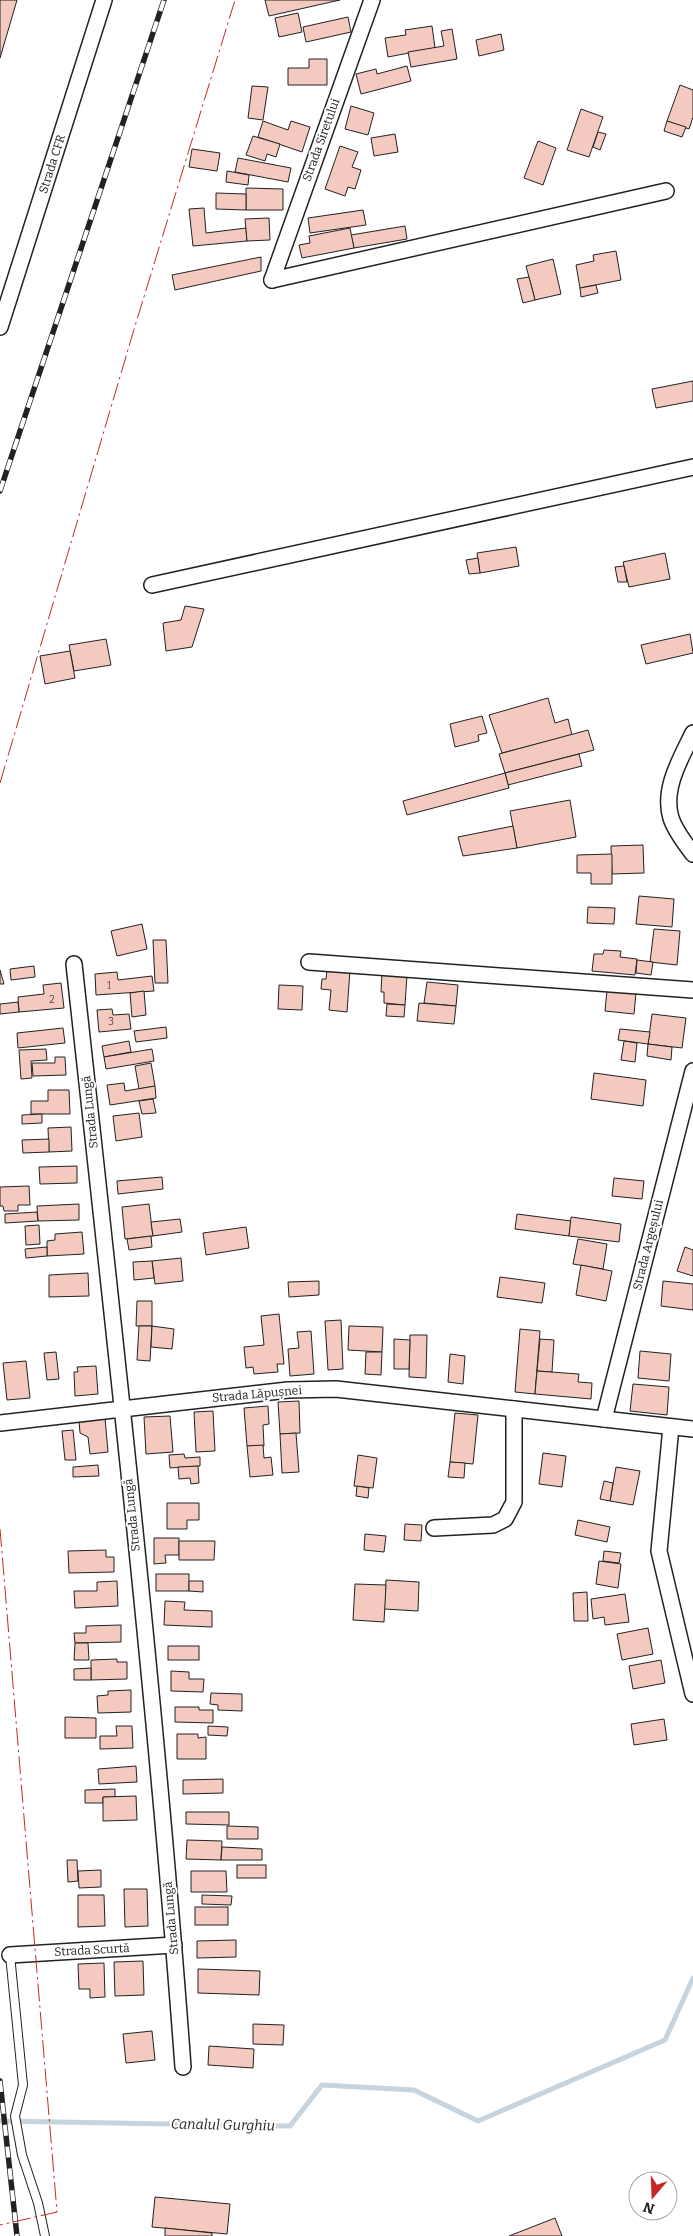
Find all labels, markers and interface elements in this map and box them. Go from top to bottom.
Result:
street label: Strada Siretului [300,96,343,183]
street label: Strada CFR [36,133,68,195]
house number: 1 [107,980,111,992]
house number: 2 [49,994,55,1006]
house number: 3 [108,1016,114,1028]
street label: Strada Lungă [79,1074,101,1149]
street label: Strada Argeșului [630,1198,667,1292]
street label: Strada Lăpușnei [212,1383,303,1406]
street label: Strada Lungă [121,1477,143,1552]
street label: Strada Lungă [161,1880,181,1955]
street label: Strada Scurtă [54,1941,130,1959]
water label: Canalul Gurghiu [171,2116,275,2134]
north arrow [628,2171,678,2221]
text: N [641,2198,657,2218]

